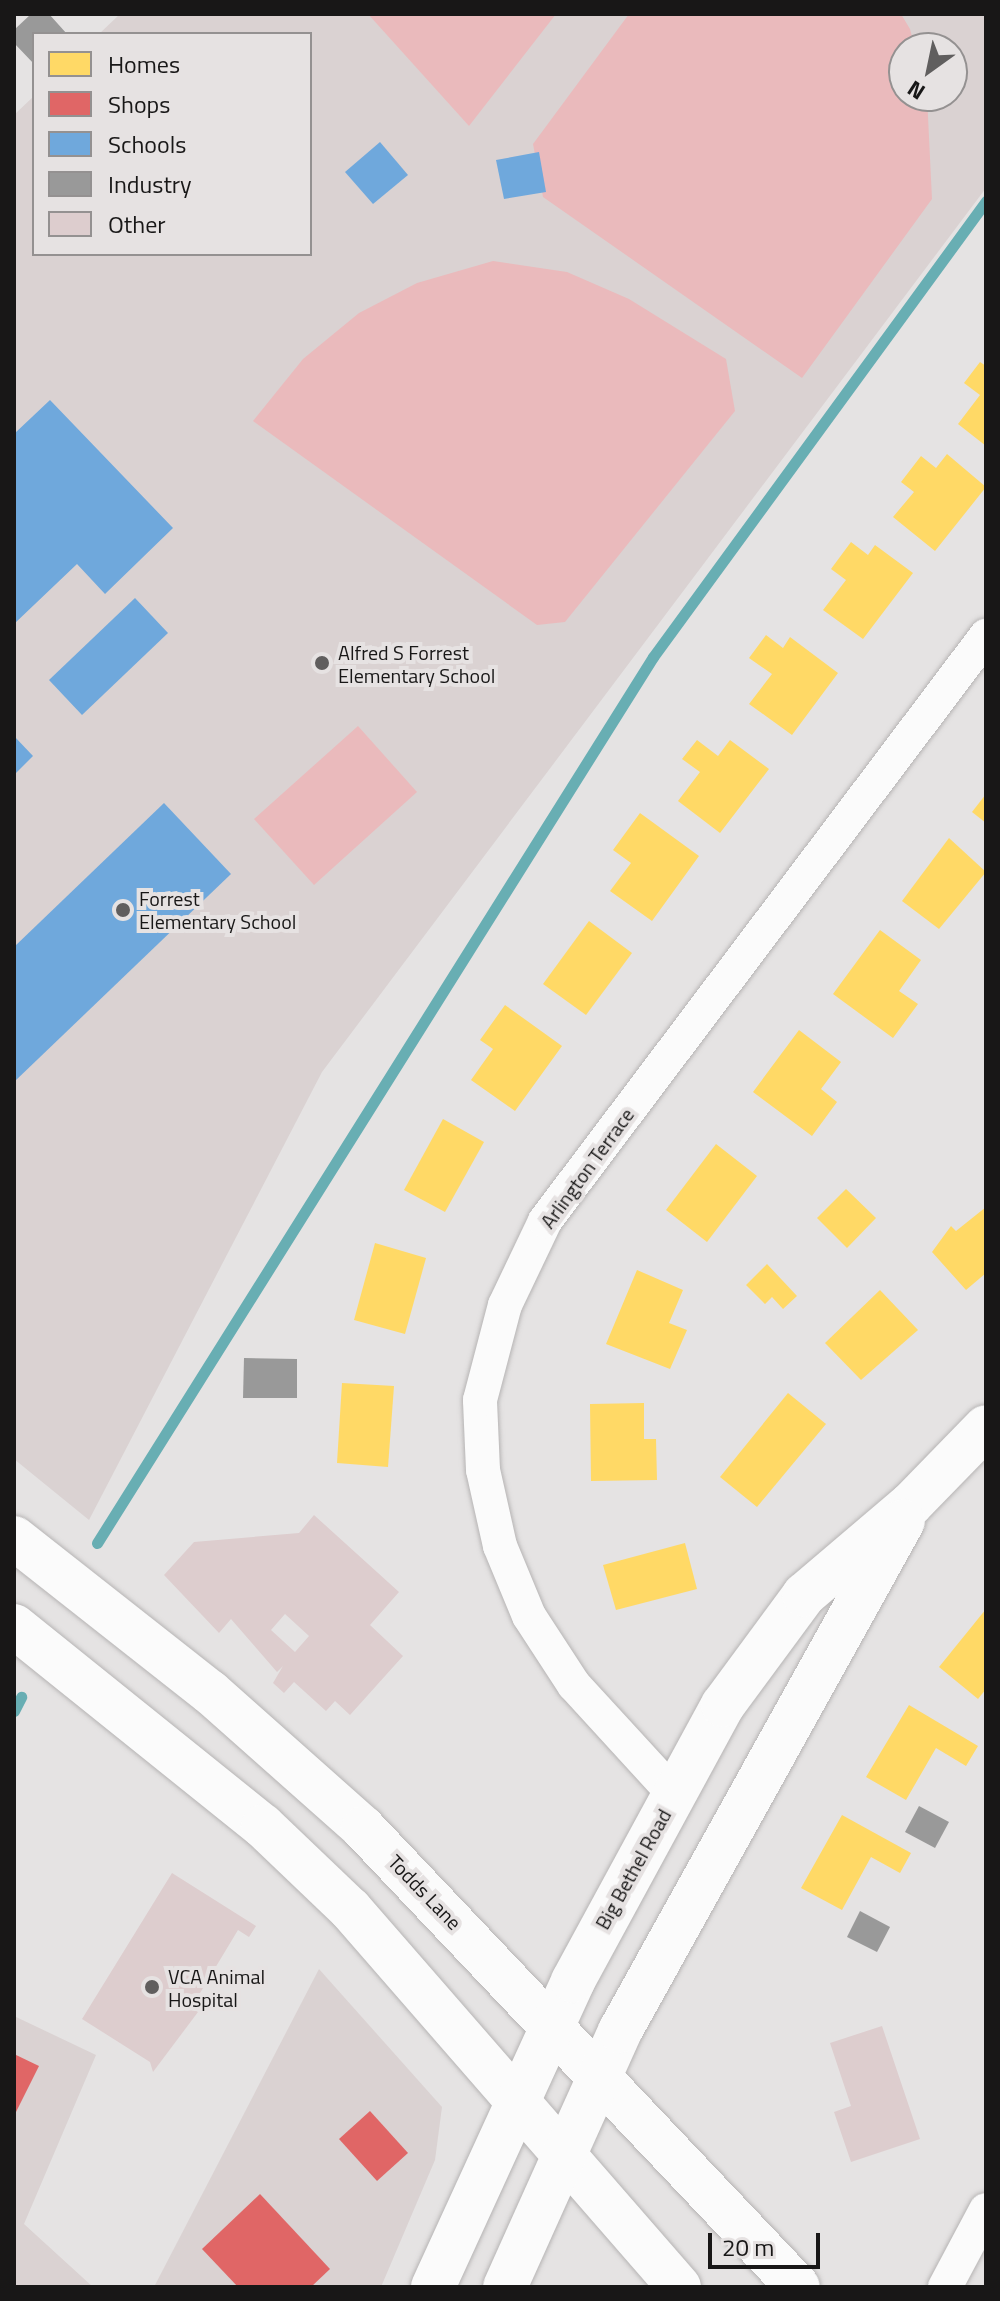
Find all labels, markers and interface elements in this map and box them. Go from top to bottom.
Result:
legend [32,32,312,256]
north arrow [888,32,968,112]
text: Homes [108,46,180,82]
text: N [900,72,932,109]
text: Shops [108,86,170,122]
text: Schools [108,126,186,162]
text: Industry [108,166,192,202]
text: Other [108,206,166,242]
place label: Alfred S Forrest Elementary School [338,640,495,687]
marker: Alfred S Forrest Elementary School [313,654,331,672]
place label: Forrest Elementary School [139,886,296,933]
marker: Forrest Elementary School [114,901,132,919]
street label: Arlington Terrace [535,1103,639,1233]
street label: Big Bethel Road [590,1805,676,1933]
street label: Todds Lane [384,1850,466,1934]
place label: VCA Animal Hospital [168,1964,265,2011]
marker: VCA Animal Hospital [143,1978,161,1996]
scale bar [712,2217,824,2267]
text: 20 m [722,2229,774,2265]

